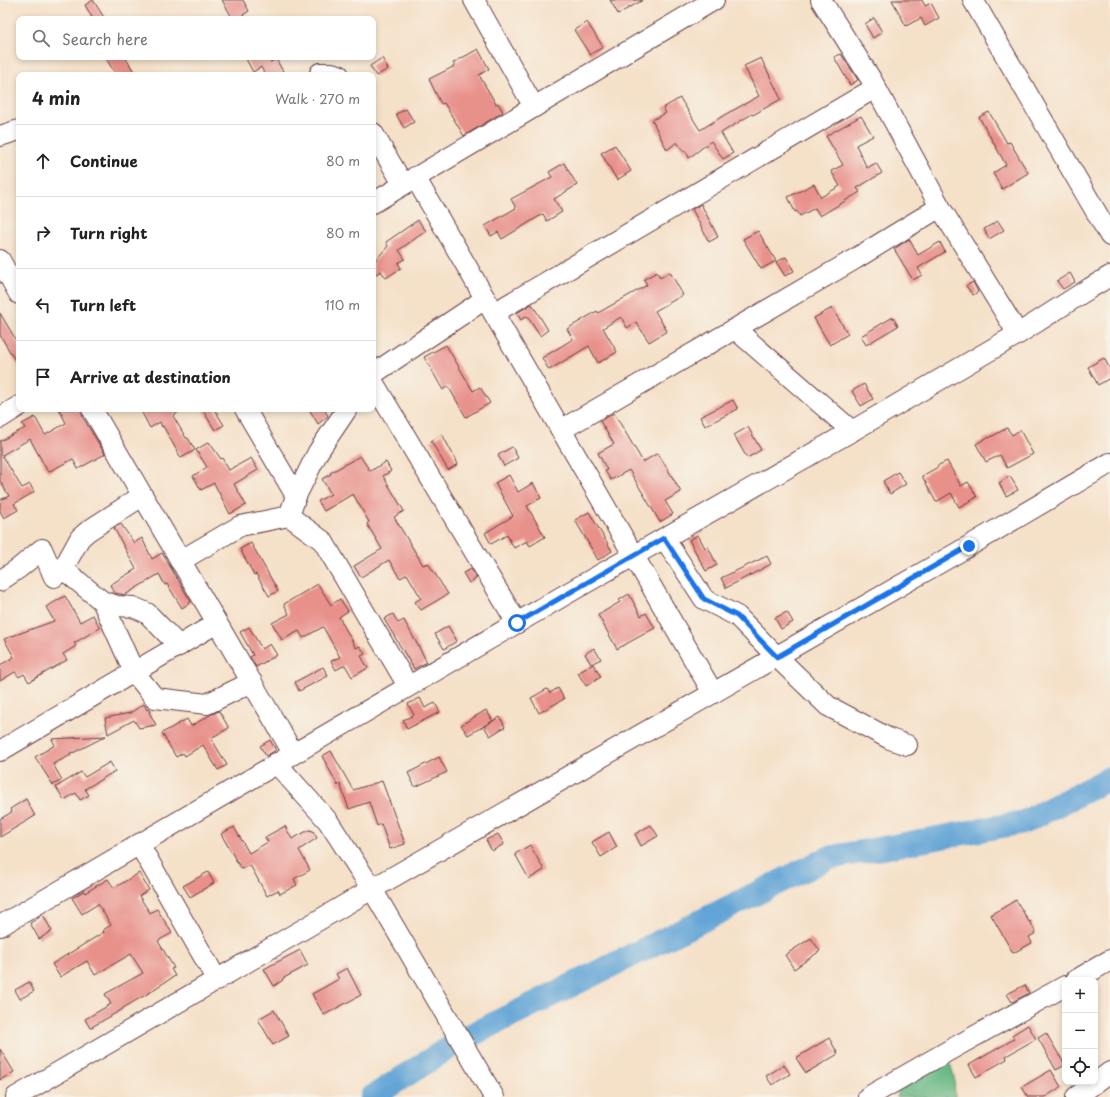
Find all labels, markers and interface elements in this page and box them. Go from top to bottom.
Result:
search box [16,16,376,60]
icon: search [30,27,52,49]
text: Search here [62,27,148,50]
text: 4 min [32,85,80,111]
text: Walk · 270 m [275,89,360,108]
text: Continue [70,149,138,172]
icon: ahead [32,150,54,172]
text: 80 m [326,151,360,170]
text: Turn right [70,221,147,244]
icon: right [32,222,54,244]
text: 80 m [326,223,360,242]
text: Turn left [70,293,136,316]
icon: left [32,294,54,316]
text: 110 m [325,295,360,314]
text: Arrive at destination [70,365,231,388]
icon: arrive [32,366,54,388]
route end [960,537,978,555]
route start [508,614,526,632]
map controls [1062,977,1098,1085]
button: + [1062,977,1098,1013]
button: − [1062,1013,1098,1049]
button: locate [1062,1049,1098,1085]

